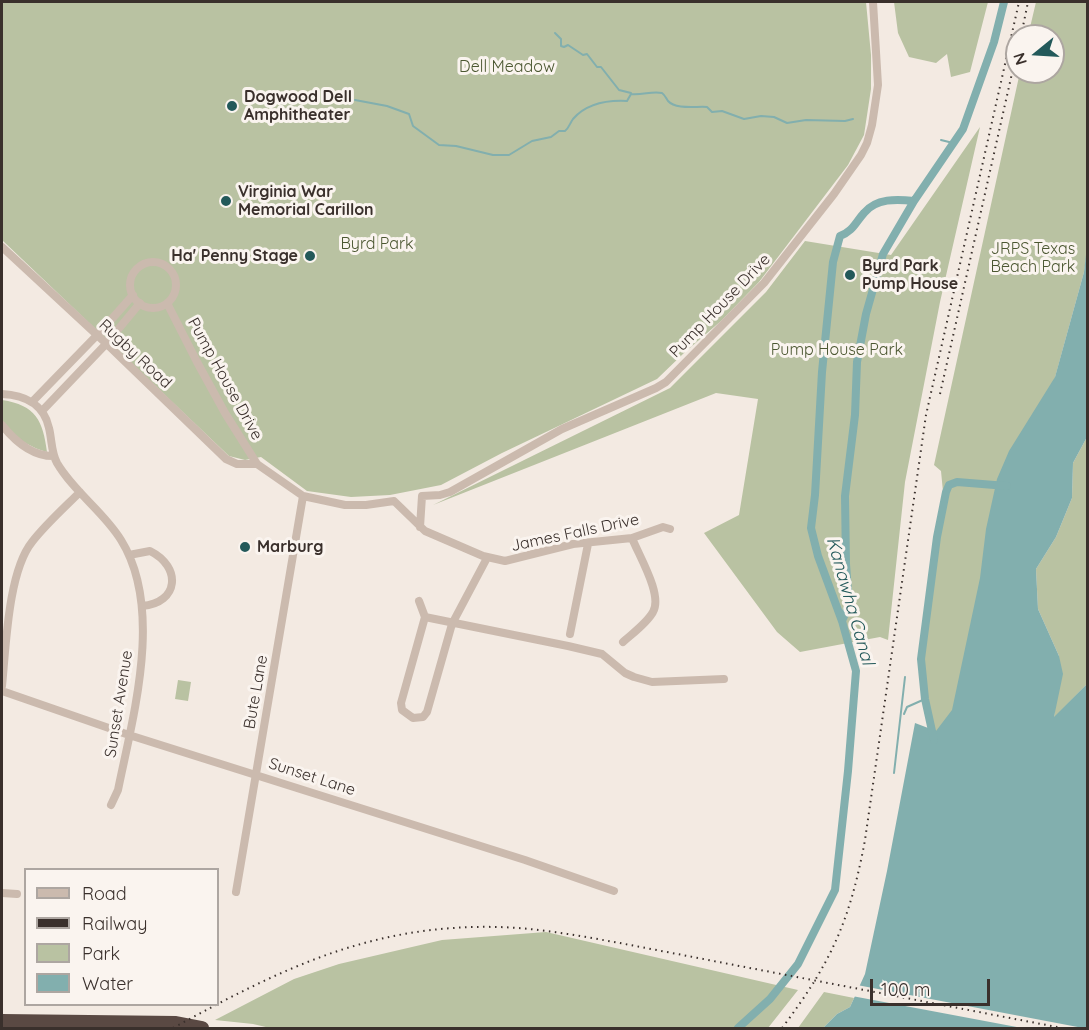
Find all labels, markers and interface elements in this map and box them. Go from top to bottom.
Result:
north arrow [1005,24,1065,84]
text: N [1008,50,1031,68]
park label: Dell Meadow [459,57,555,77]
place label: Dogwood Dell Amphitheater [244,87,352,125]
marker: Dogwood Dell Amphitheater [225,99,239,113]
place label: Virginia War Memorial Carillon [238,182,374,220]
marker: Virginia War Memorial Carillon [219,194,233,208]
park label: Byrd Park [340,234,414,254]
park label: JRPS Texas Beach Park [991,239,1075,277]
place label: Ha' Penny Stage [171,246,298,266]
marker: Ha' Penny Stage [303,249,317,263]
street label: Pump House Drive [666,250,774,362]
place label: Byrd Park Pump House [862,256,958,294]
marker: Byrd Park Pump House [843,268,857,282]
street label: Pump House Drive [183,314,267,444]
street label: Rugby Road [95,315,175,393]
park label: Pump House Park [771,340,903,360]
street label: James Falls Drive [509,510,641,556]
water label: Kanawha Canal [821,535,879,667]
place label: Marburg [257,537,323,557]
marker: Marburg [238,540,252,554]
street label: Sunset Avenue [101,649,137,759]
street label: Bute Lane [240,654,272,730]
street label: Sunset Lane [266,754,358,800]
legend [24,868,219,1006]
text: Road [82,882,127,905]
text: Railway [82,912,148,935]
text: Park [82,942,120,965]
scale bar [873,967,993,1005]
text: Water [82,972,133,995]
text: 100 m [881,978,930,1001]

